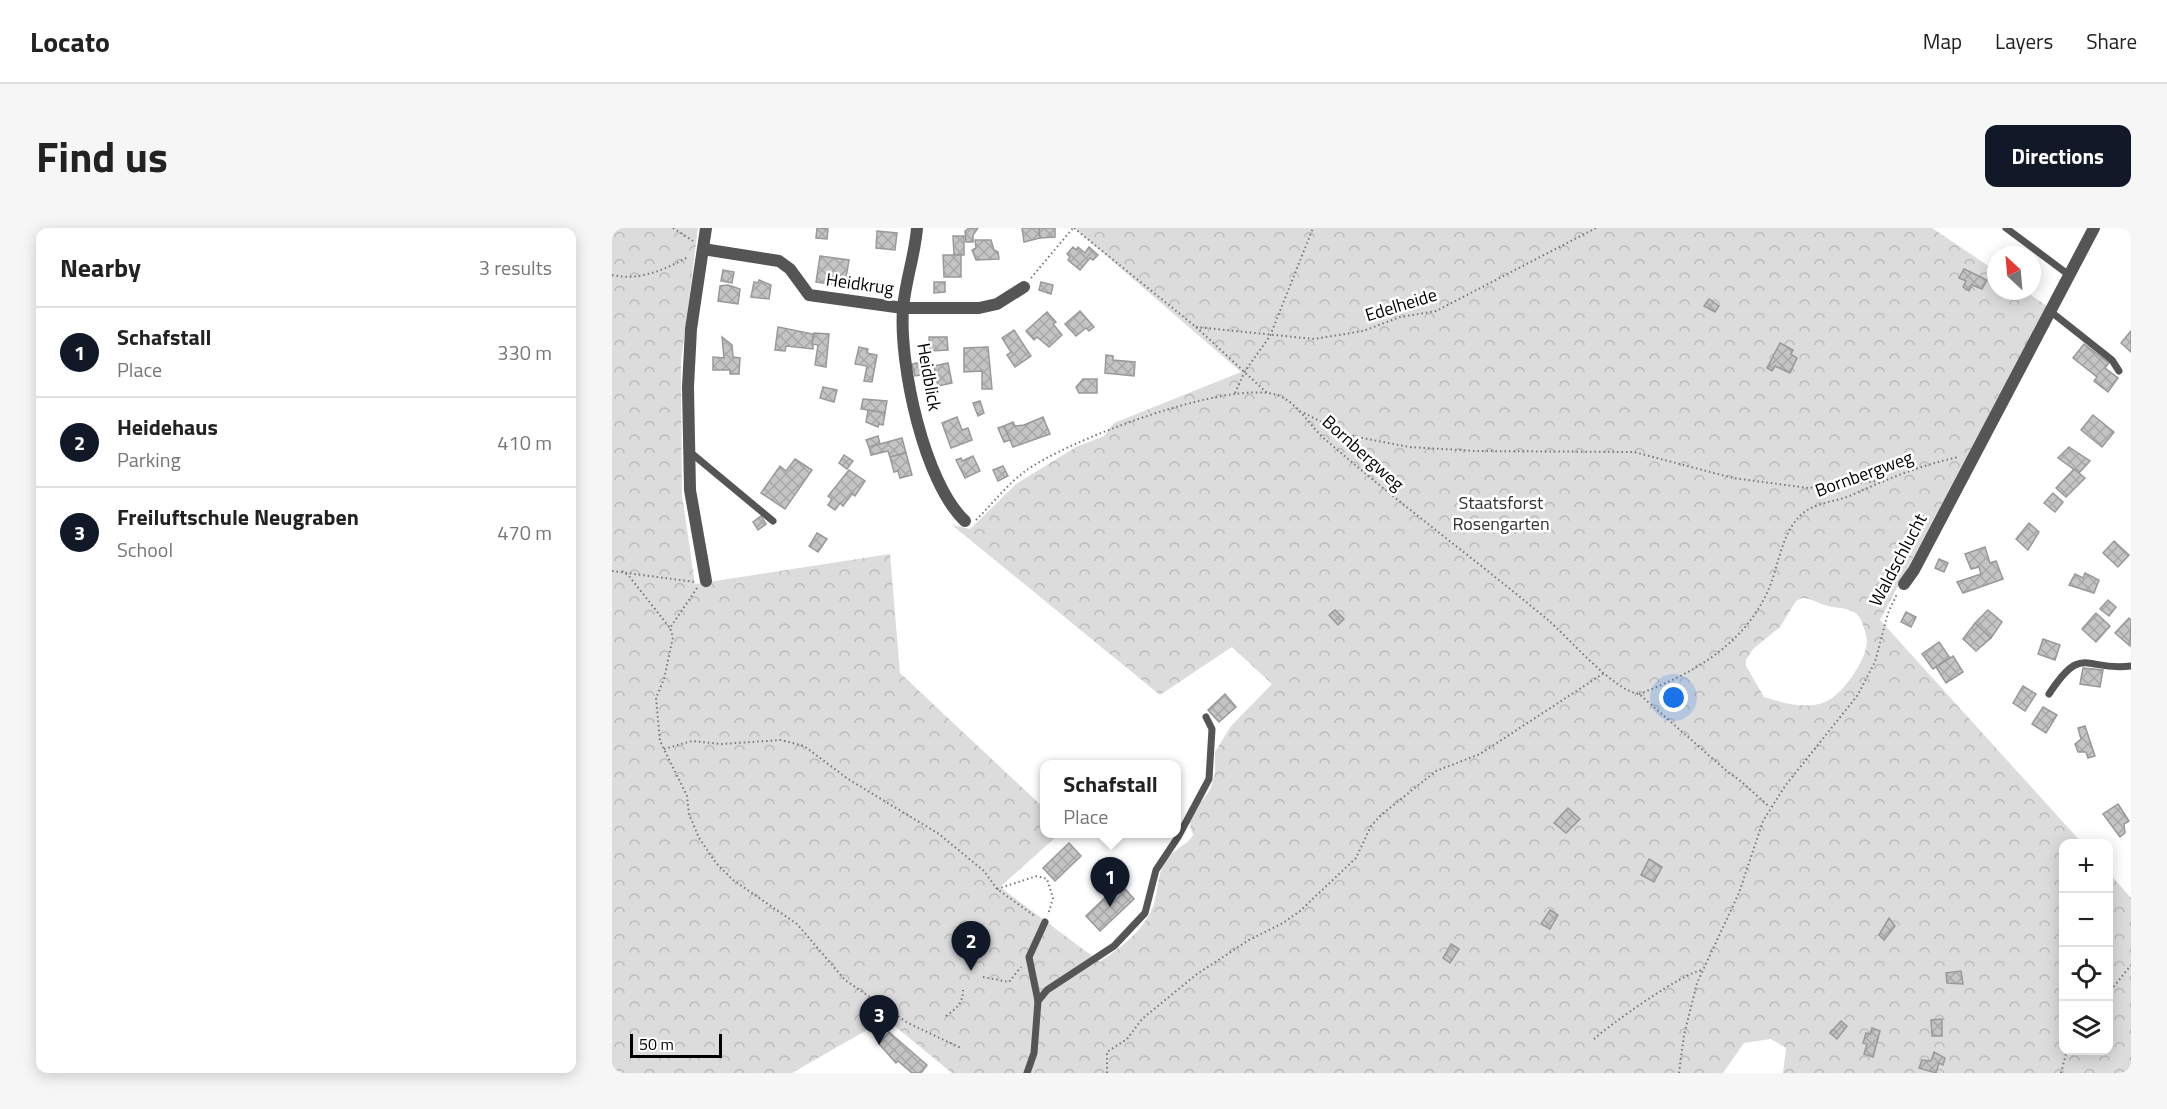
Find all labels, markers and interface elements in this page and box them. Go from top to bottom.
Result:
text: Locato [30,20,110,63]
text: Map [1923,25,1962,57]
text: Layers [1995,25,2053,57]
text: Share [2086,25,2137,57]
text: Find us [36,124,168,188]
button: Directions [1985,125,2131,187]
north arrow [1987,246,2041,300]
text: Nearby [60,248,141,287]
text: 3 results [479,252,552,283]
street label: Heidkrug [824,265,896,302]
street label: Edelheide [1362,281,1440,328]
text: Schafstall [117,320,212,354]
text: 1 [74,337,85,368]
text: 330 m [497,337,552,368]
street label: Heidblick [910,341,949,413]
text: Place [117,354,162,385]
street label: Bornbergweg [1316,408,1410,497]
text: Heidehaus [117,410,218,444]
text: 2 [74,427,85,458]
text: 410 m [497,427,552,458]
street label: Bornbergweg [1811,443,1917,504]
text: Parking [117,444,181,475]
park label: Staatsforst Rosengarten [1452,489,1550,537]
text: Freiluftschule Neugraben [117,500,359,534]
street label: Waldschlucht [1862,508,1934,611]
text: 3 [74,517,85,548]
text: 470 m [497,517,552,548]
text: School [117,534,173,565]
your location [1659,683,1688,712]
popup [1040,760,1181,838]
text: Schafstall [1063,767,1158,801]
text: Place [1063,801,1108,832]
map controls [2059,839,2113,1055]
button: + [2059,839,2113,893]
pin: 1 [1090,858,1130,907]
button: − [2059,893,2113,947]
pin: 2 [952,922,990,971]
button: locate [2059,947,2113,1001]
pin: 3 [860,996,898,1045]
button: layers [2059,1001,2113,1055]
scale bar [630,1031,722,1058]
text: 50 m [639,1032,674,1056]

